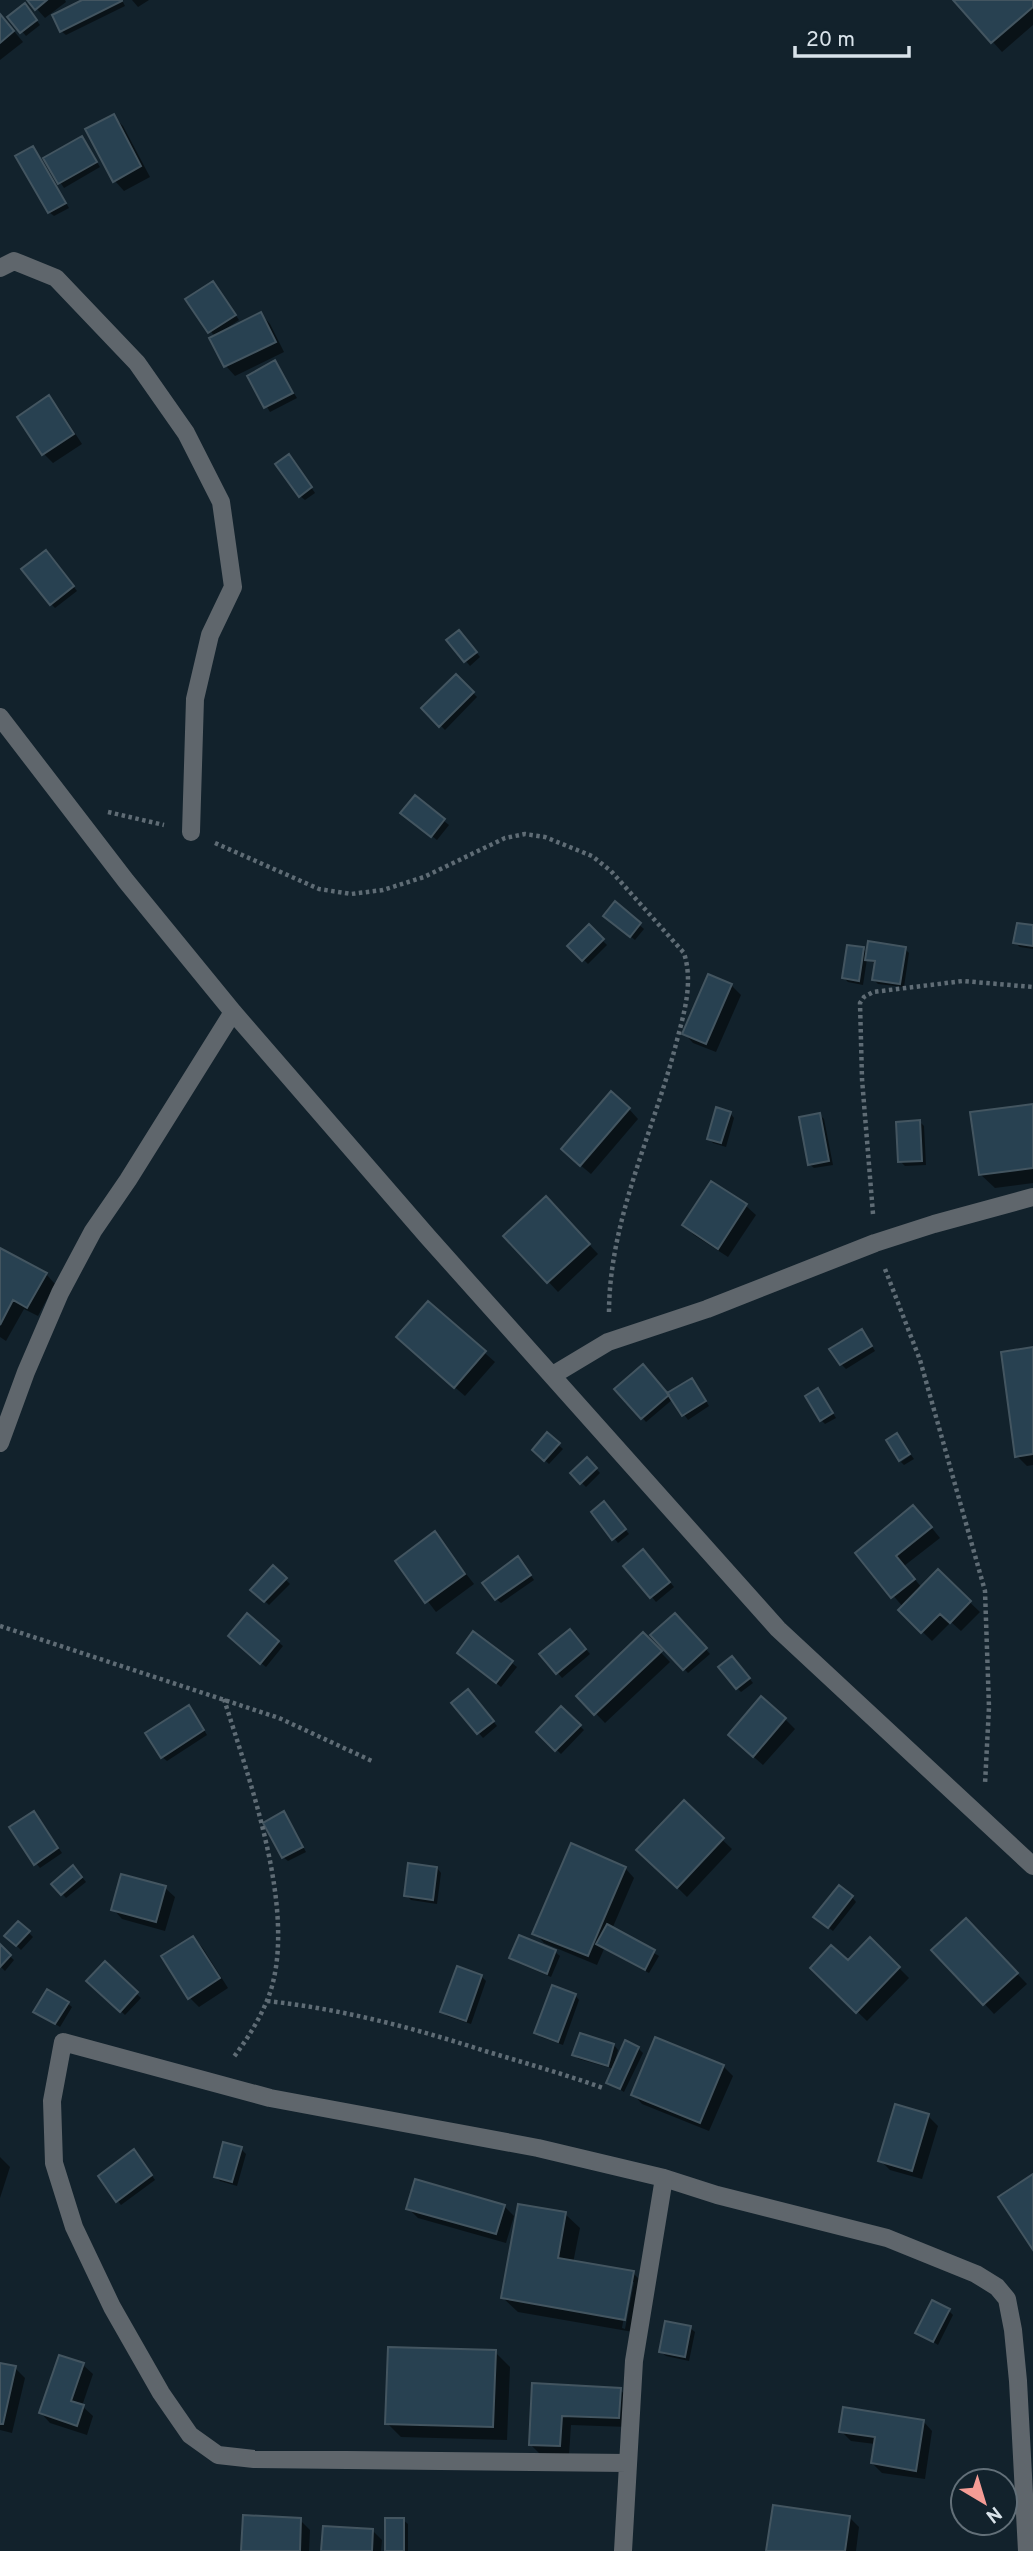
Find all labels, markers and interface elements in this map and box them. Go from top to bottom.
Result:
scale bar [795,14,909,58]
text: 20 m [806,27,855,54]
north arrow [949,2467,1019,2537]
text: N [980,2500,1006,2527]

